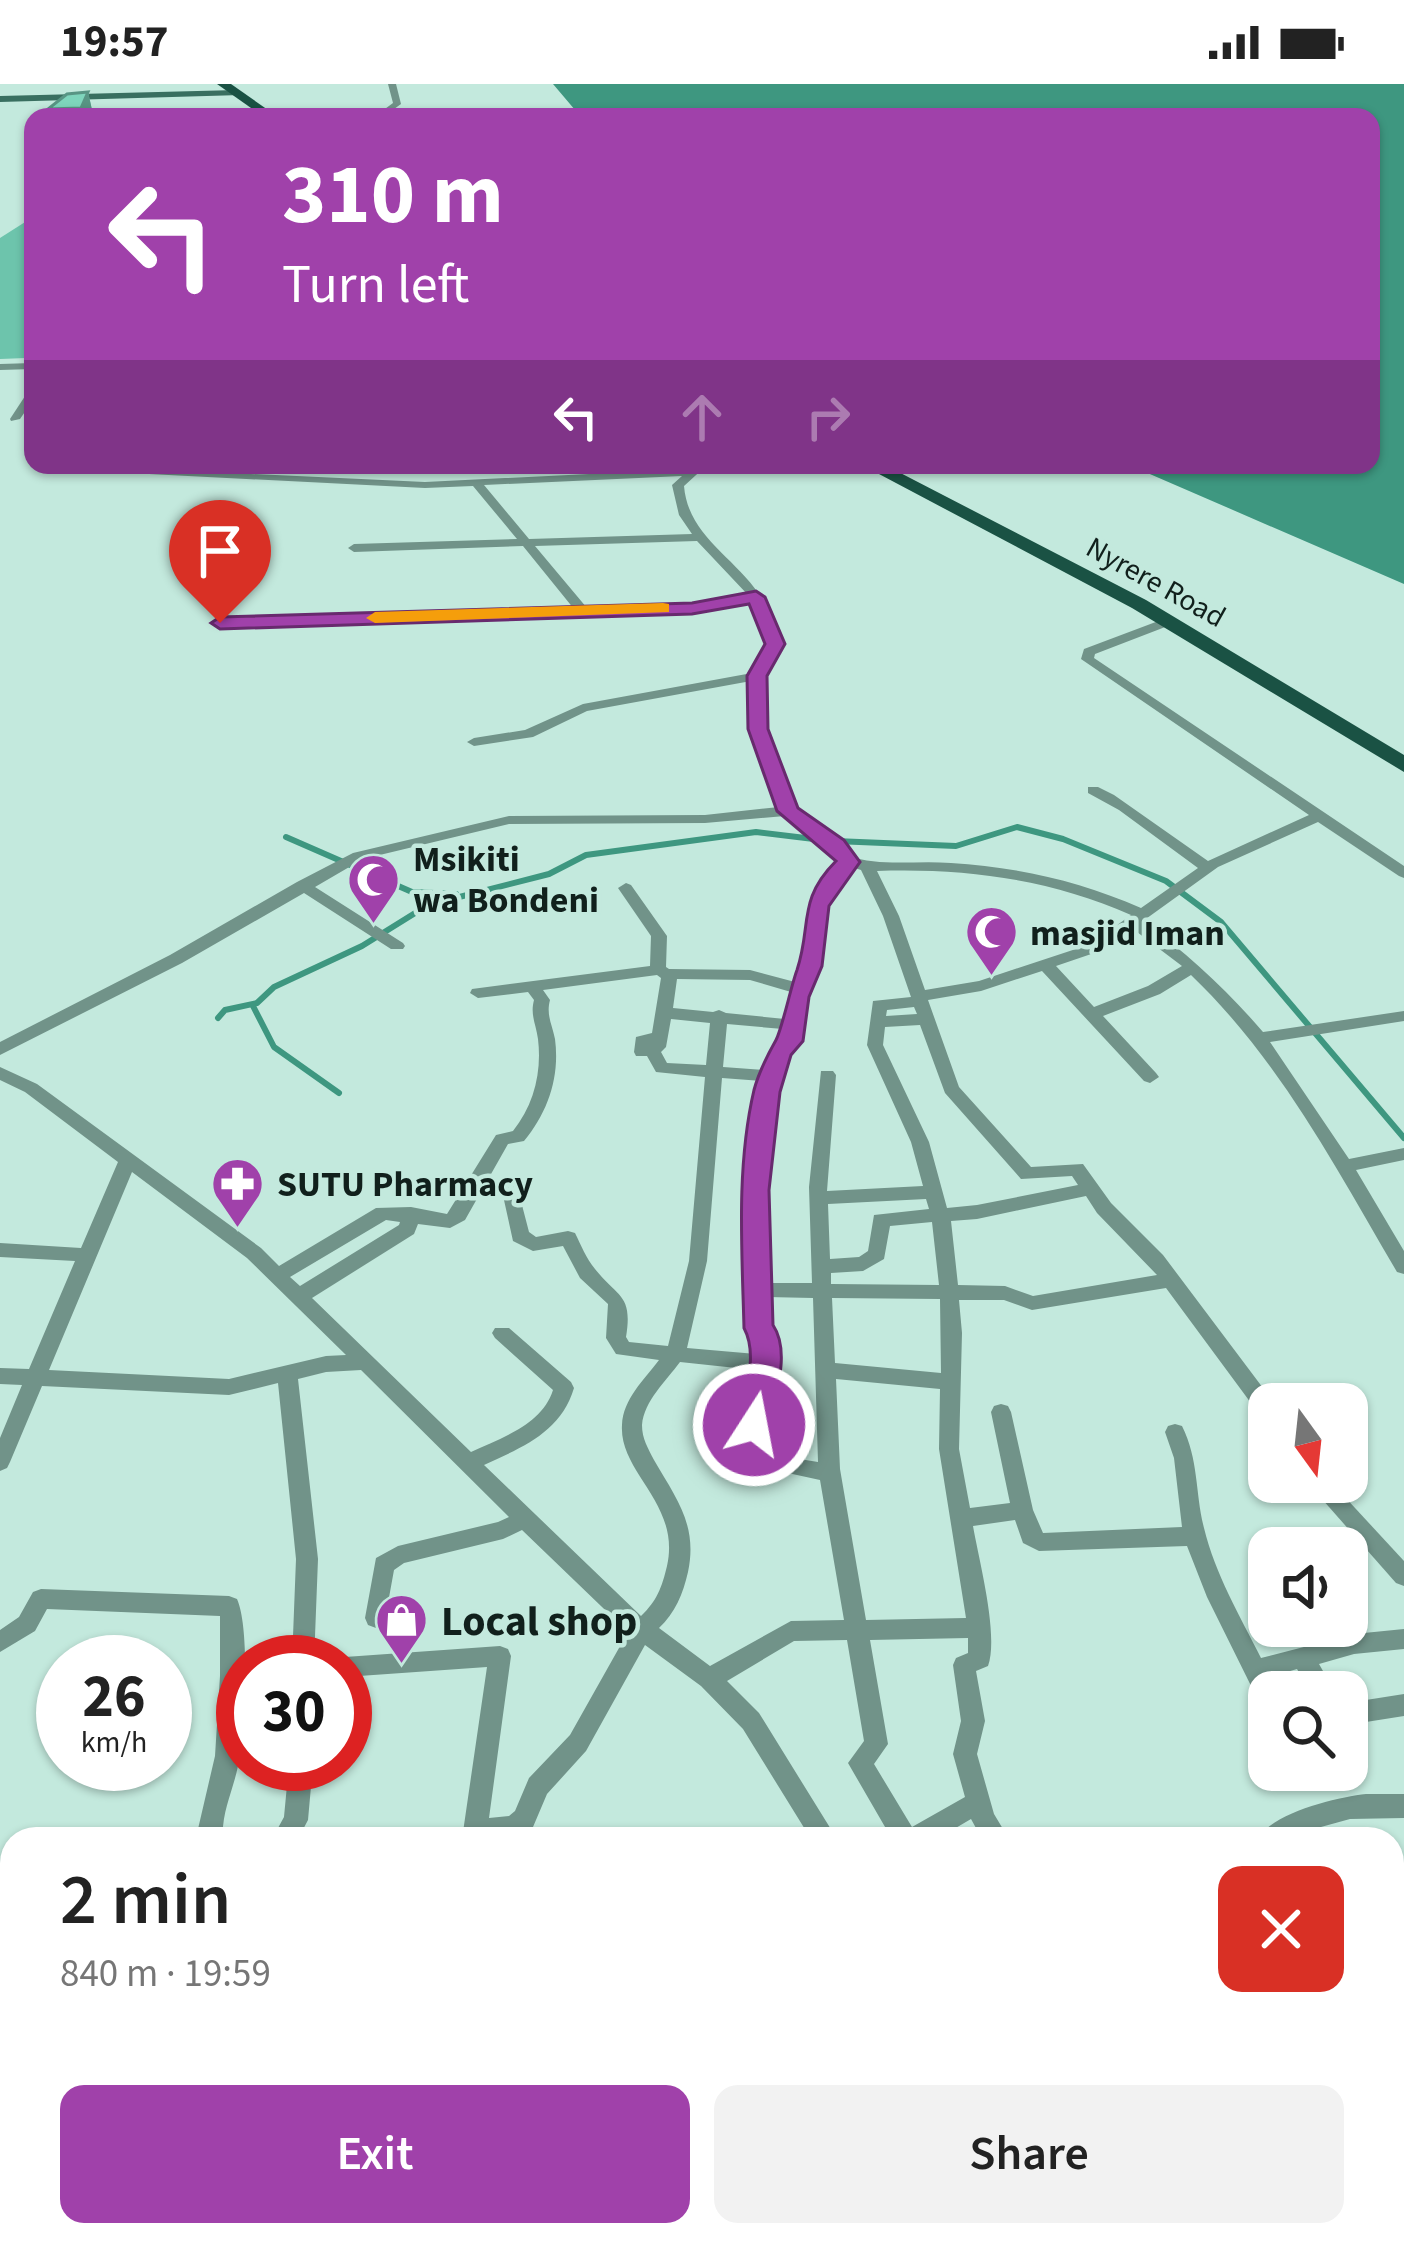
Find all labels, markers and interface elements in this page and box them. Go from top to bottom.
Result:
text: 19:57 [60,10,169,74]
text: 310 m [282,136,504,256]
icon: left [84,156,240,312]
text: Turn left [282,247,469,324]
icon: left [543,384,609,450]
icon: ahead [669,384,735,450]
icon: right [795,384,861,450]
pin [169,500,271,623]
icon: arrive [187,518,253,584]
street label: Nyrere Road [1078,526,1233,639]
place label: Msikiti wa Bondeni [413,834,599,926]
mosque icon: Msikiti wa Bondeni [346,851,402,925]
mosque icon: masjid Iman [963,904,1019,978]
place label: masjid Iman [1030,908,1225,959]
pharmacy icon: SUTU Pharmacy [210,1155,266,1229]
place label: SUTU Pharmacy [277,1159,533,1210]
position arrow [691,1362,817,1488]
north arrow [1248,1383,1368,1503]
map controls [1248,1383,1368,1791]
button: sound [1248,1527,1368,1647]
shop icon: Local shop [374,1592,430,1666]
place label: Local shop [441,1592,637,1652]
speed limit sign: 30 [216,1635,372,1791]
text: 26 [82,1655,146,1740]
button: search [1248,1671,1368,1791]
text: km/h [81,1721,147,1764]
text: 2 min [60,1849,231,1952]
button: close [1218,1866,1344,1992]
text: 840 m · 19:59 [60,1946,271,2002]
button: Exit [60,2085,690,2223]
button: Share [714,2085,1344,2223]

